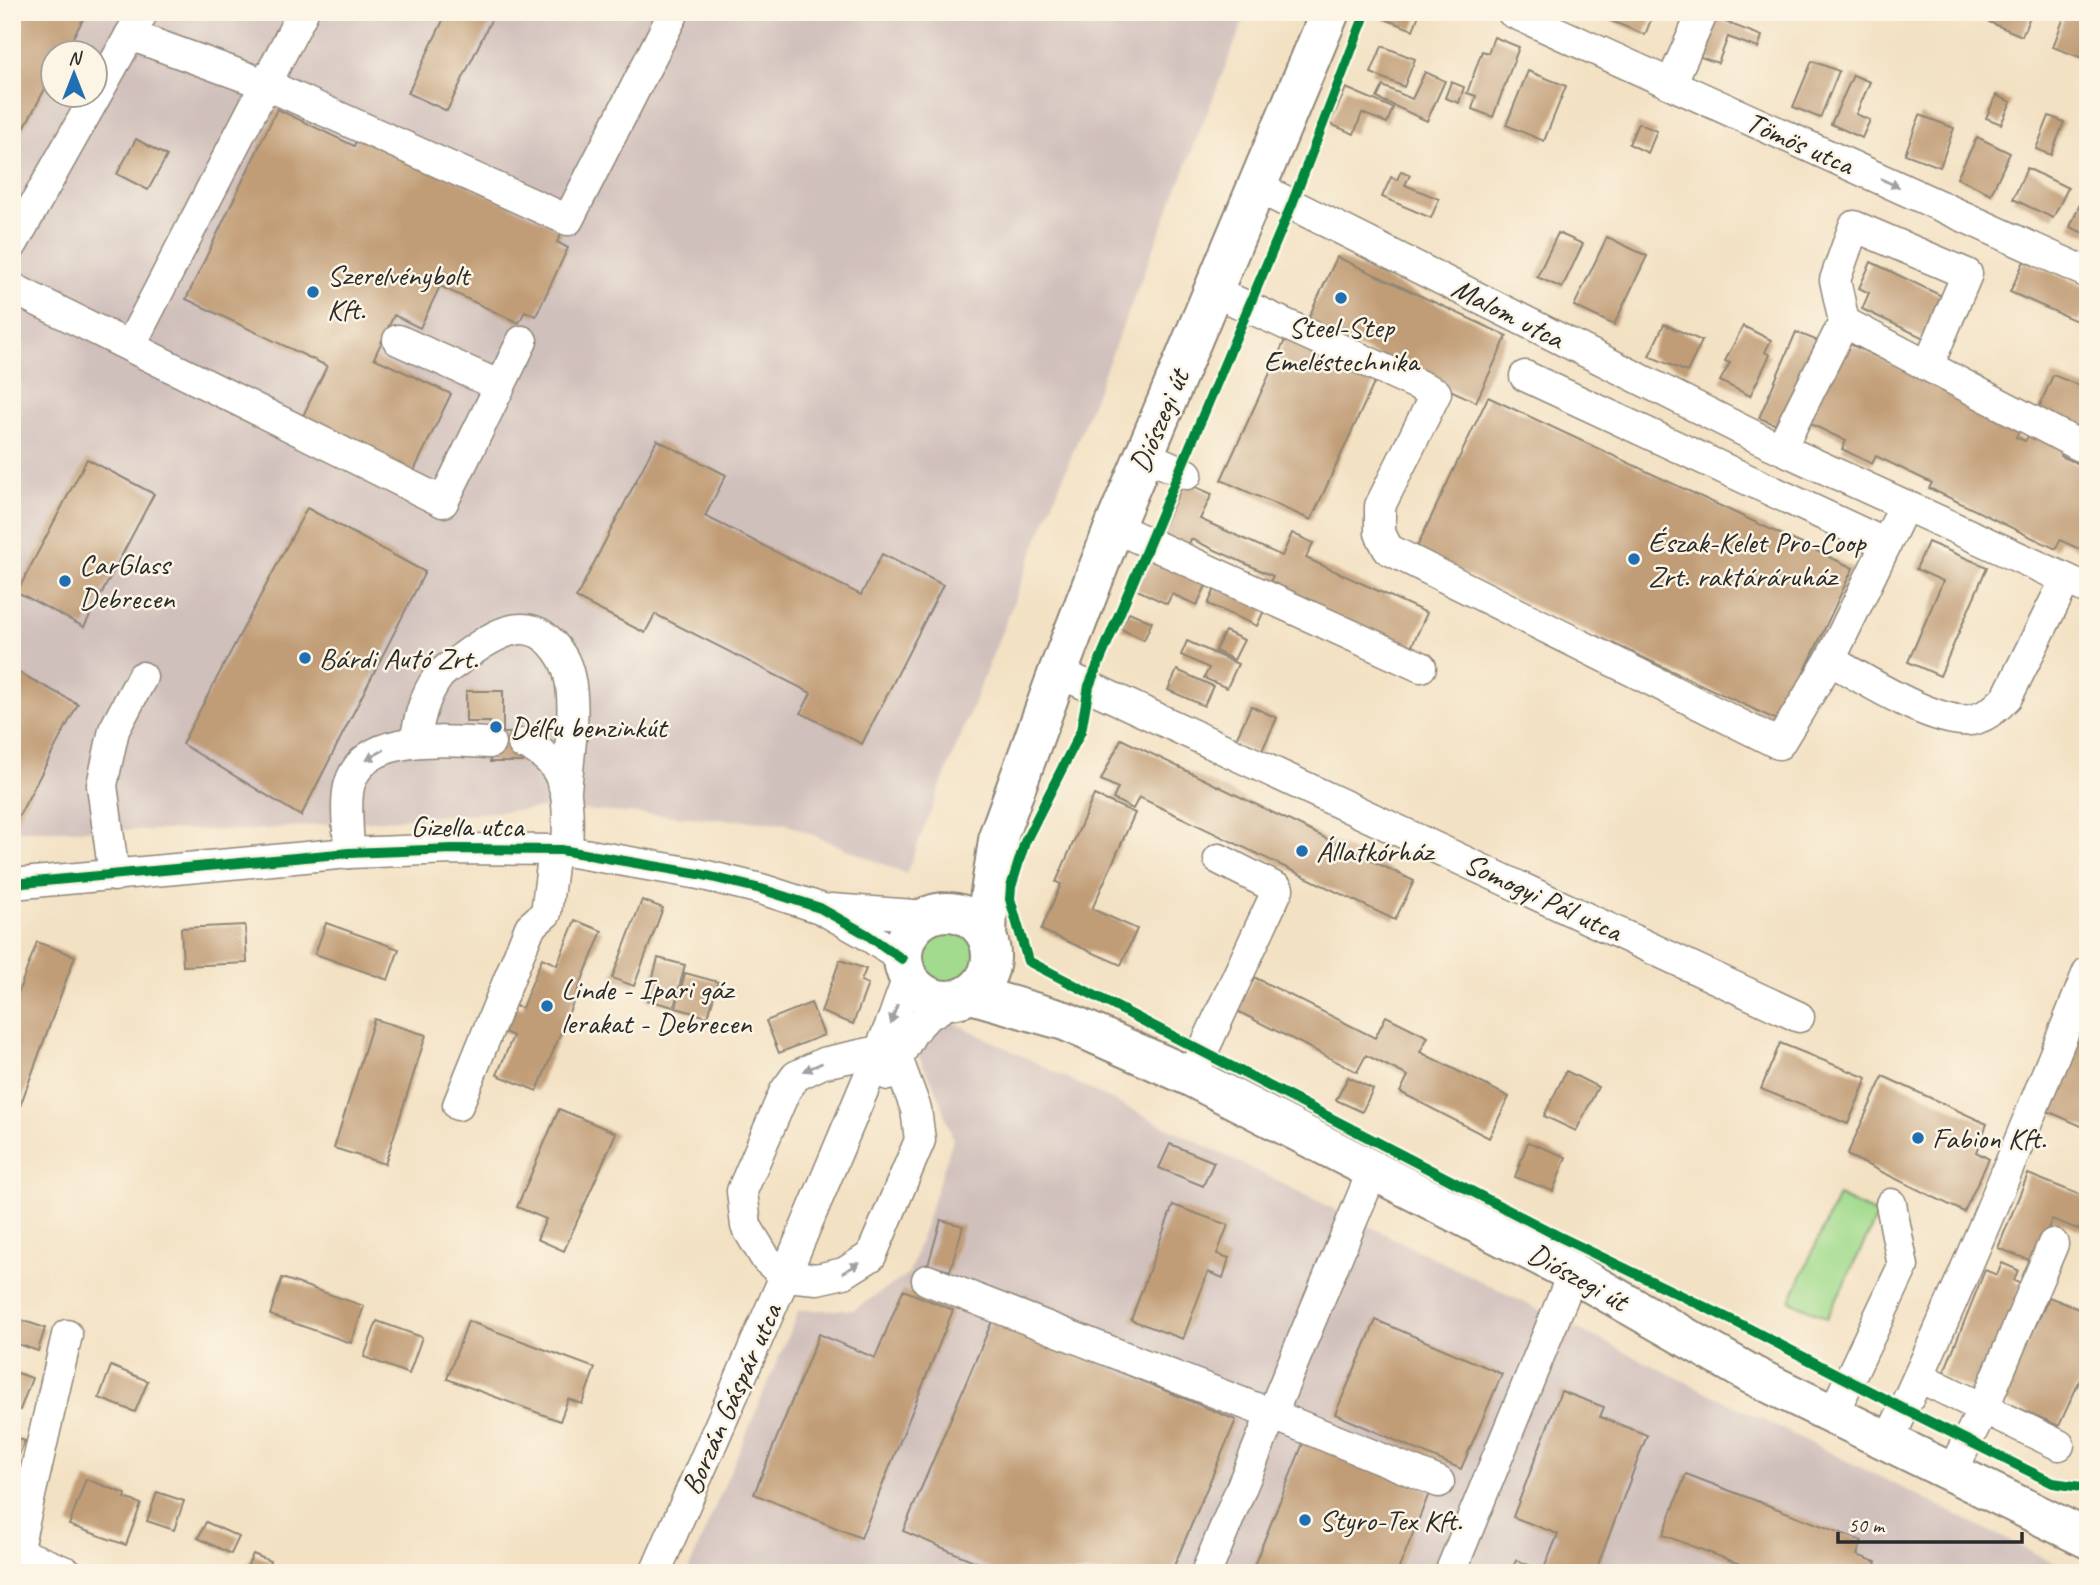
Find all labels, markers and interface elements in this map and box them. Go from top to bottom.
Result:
north arrow [38,38,108,108]
text: N [68,46,83,70]
street label: Tömös utca [1740,103,1861,184]
one-way arrow [1880,177,1900,189]
place label: Szerelvénybolt Kft. [327,256,472,328]
street label: Malom utca [1446,269,1572,358]
marker: Szerelvénybolt Kft. [305,284,321,300]
marker: Steel-Step Emeléstechnika [1333,290,1349,306]
place label: Steel-Step Emeléstechnika [1264,308,1421,380]
street label: Diószegi út [1120,361,1199,478]
place label: Észak-Kelet Pro-Coop Zrt. raktáráruház [1648,523,1867,595]
place label: CarGlass Debrecen [79,545,176,617]
marker: Észak-Kelet Pro-Coop Zrt. raktáráruház [1626,551,1642,567]
marker: CarGlass Debrecen [57,573,73,589]
place label: Bárdi Autó Zrt. [319,639,478,677]
marker: Bárdi Autó Zrt. [297,650,313,666]
place label: Délfu benzinkút [510,708,669,746]
marker: Délfu benzinkút [488,719,504,735]
one-way arrow [365,748,385,761]
street label: Gizella utca [410,807,525,845]
place label: Állatkórház [1316,832,1436,870]
marker: Állatkórház [1294,843,1310,859]
street label: Somogyi Pál utca [1458,844,1630,951]
place label: Linde - Ipari gáz lerakat - Debrecen [561,970,753,1042]
marker: Linde - Ipari gáz lerakat - Debrecen [539,998,555,1014]
one-way arrow [888,1004,899,1025]
one-way arrow [803,1062,823,1073]
place label: Fabion Kft. [1932,1119,2046,1157]
marker: Fabion Kft. [1910,1130,1926,1146]
street label: Diószegi út [1522,1234,1637,1321]
one-way arrow [841,1262,861,1274]
street label: Borzán Gáspár utca [672,1296,791,1500]
place label: Styro-Tex Kft. [1319,1501,1462,1539]
scale bar [1838,1501,2021,1545]
marker: Styro-Tex Kft. [1297,1512,1313,1528]
text: 50 m [1848,1512,1886,1538]

